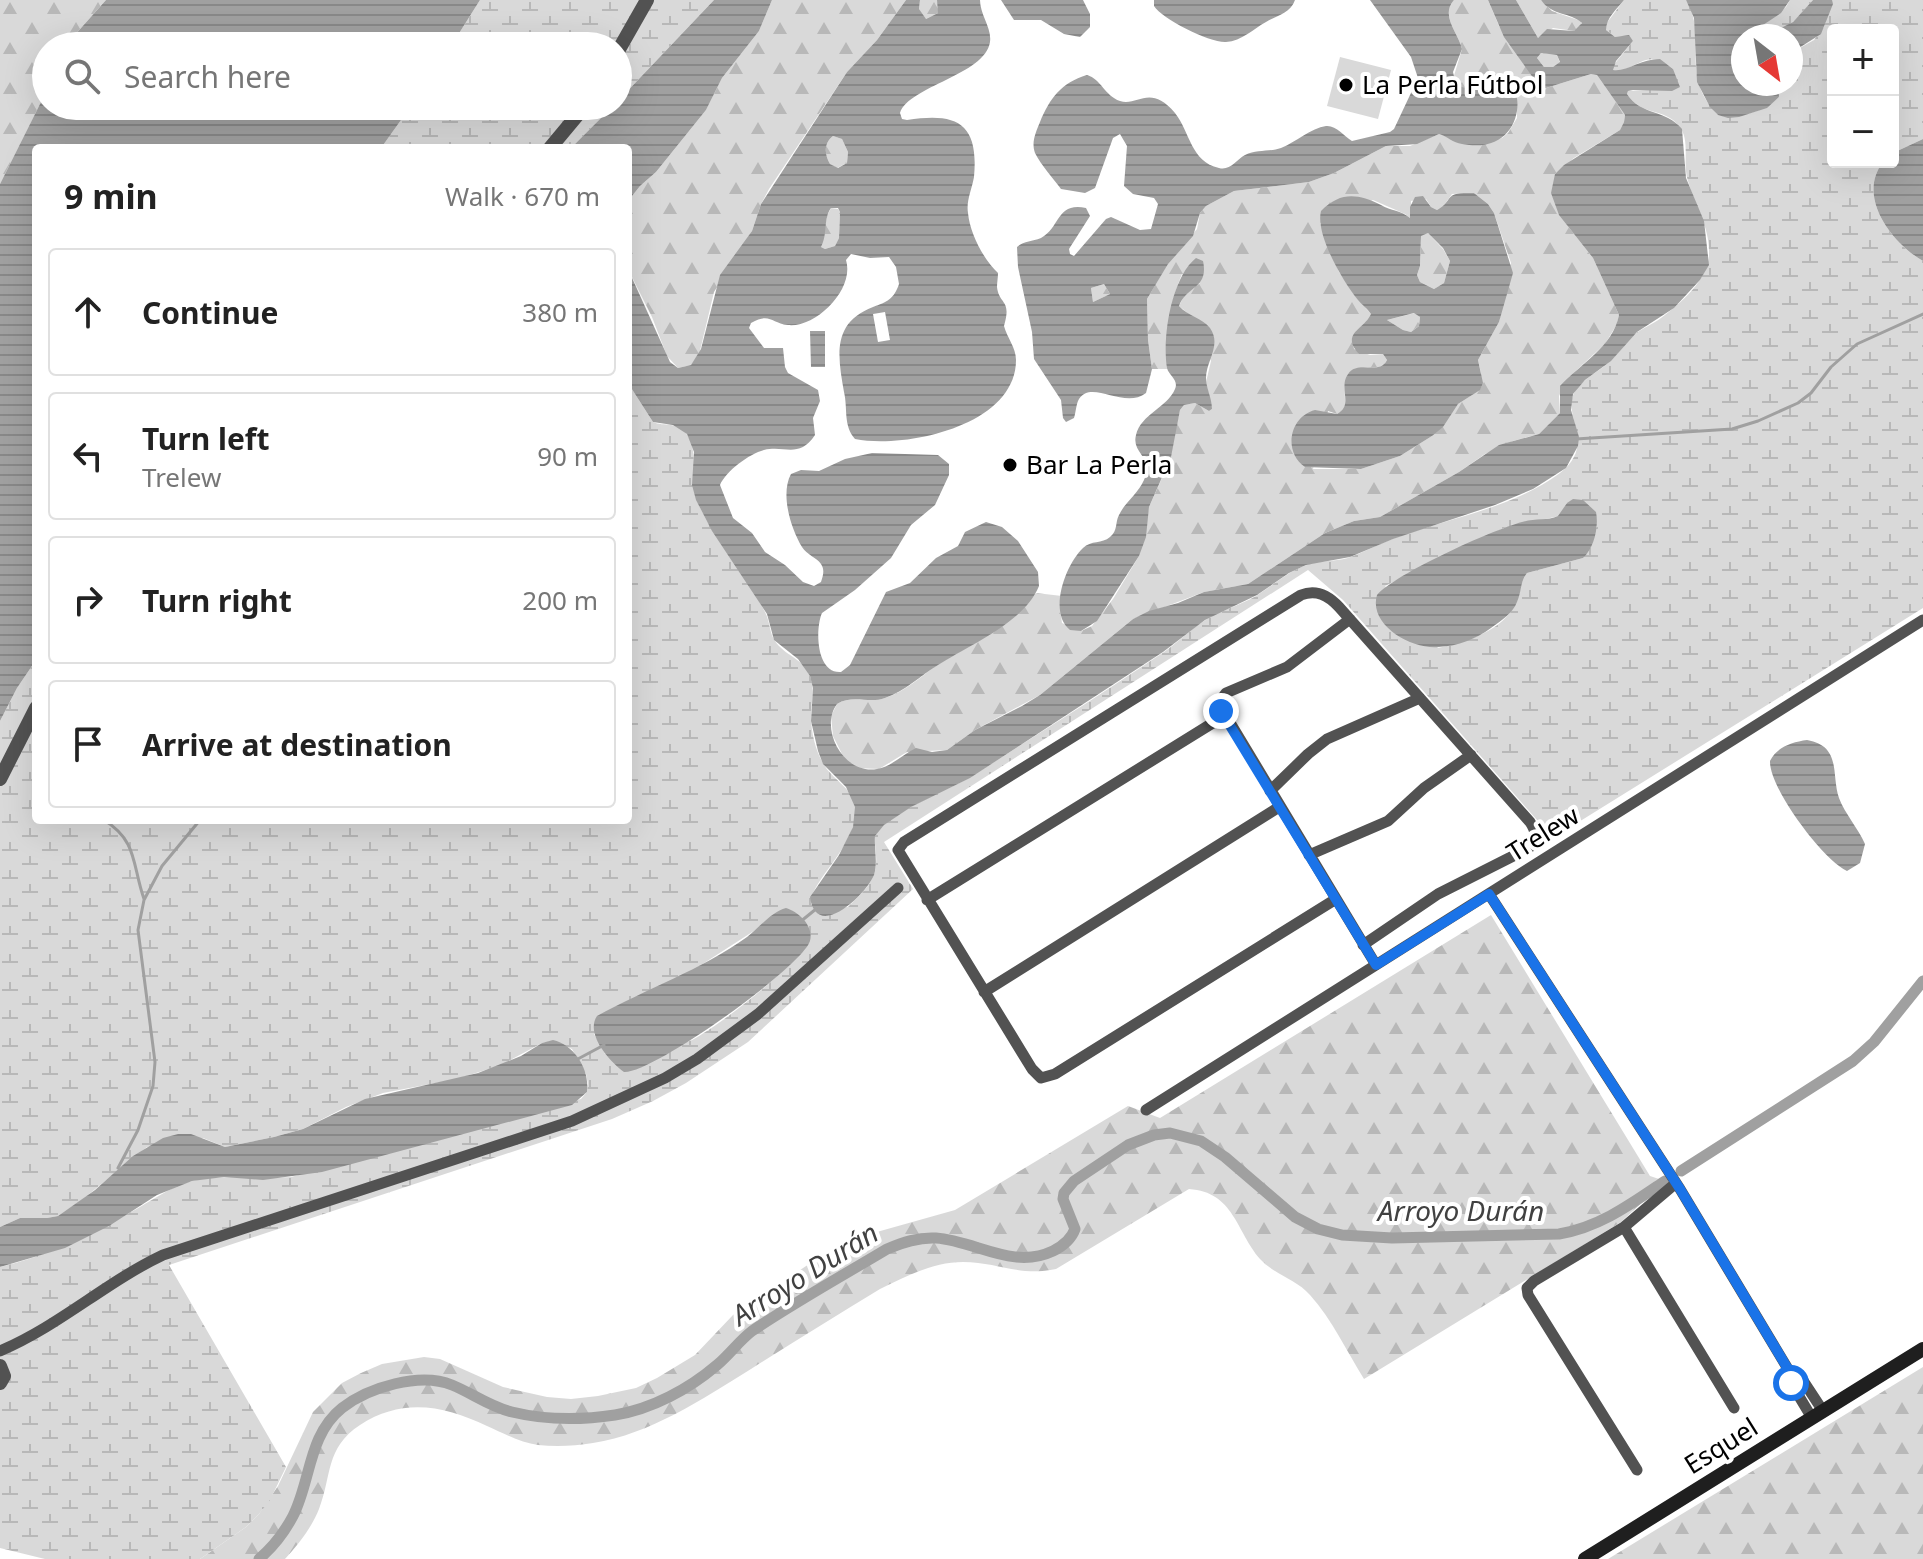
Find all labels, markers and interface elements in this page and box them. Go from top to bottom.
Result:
north arrow [1731,24,1803,96]
map controls [1827,24,1899,168]
button: + [1827,24,1899,96]
search box [32,32,632,120]
icon: search [60,54,104,98]
text: Search here [124,56,291,97]
place label: La Perla Fútbol [1362,66,1544,102]
marker: La Perla Fútbol [1337,76,1355,94]
button: − [1827,96,1899,168]
text: 9 min [64,173,158,219]
text: Walk · 670 m [445,178,600,214]
icon: ahead [66,290,110,334]
text: Continue [142,292,278,333]
text: 380 m [522,294,598,330]
text: Turn left [142,418,270,459]
icon: left [66,434,110,478]
text: 90 m [537,438,598,474]
place label: Bar La Perla [1026,446,1172,482]
marker: Bar La Perla [1001,456,1019,474]
text: Trelew [142,459,221,495]
icon: right [66,578,110,622]
text: Turn right [142,580,292,621]
text: 200 m [522,582,598,618]
route end [1203,693,1239,729]
icon: arrive [66,722,110,766]
text: Arrive at destination [142,724,452,765]
street label: Trelew [1499,797,1586,869]
water label: Arroyo Durán [1376,1191,1544,1229]
water label: Arroyo Durán [722,1213,885,1334]
route start [1773,1365,1809,1401]
street label: Esquel [1677,1409,1764,1482]

